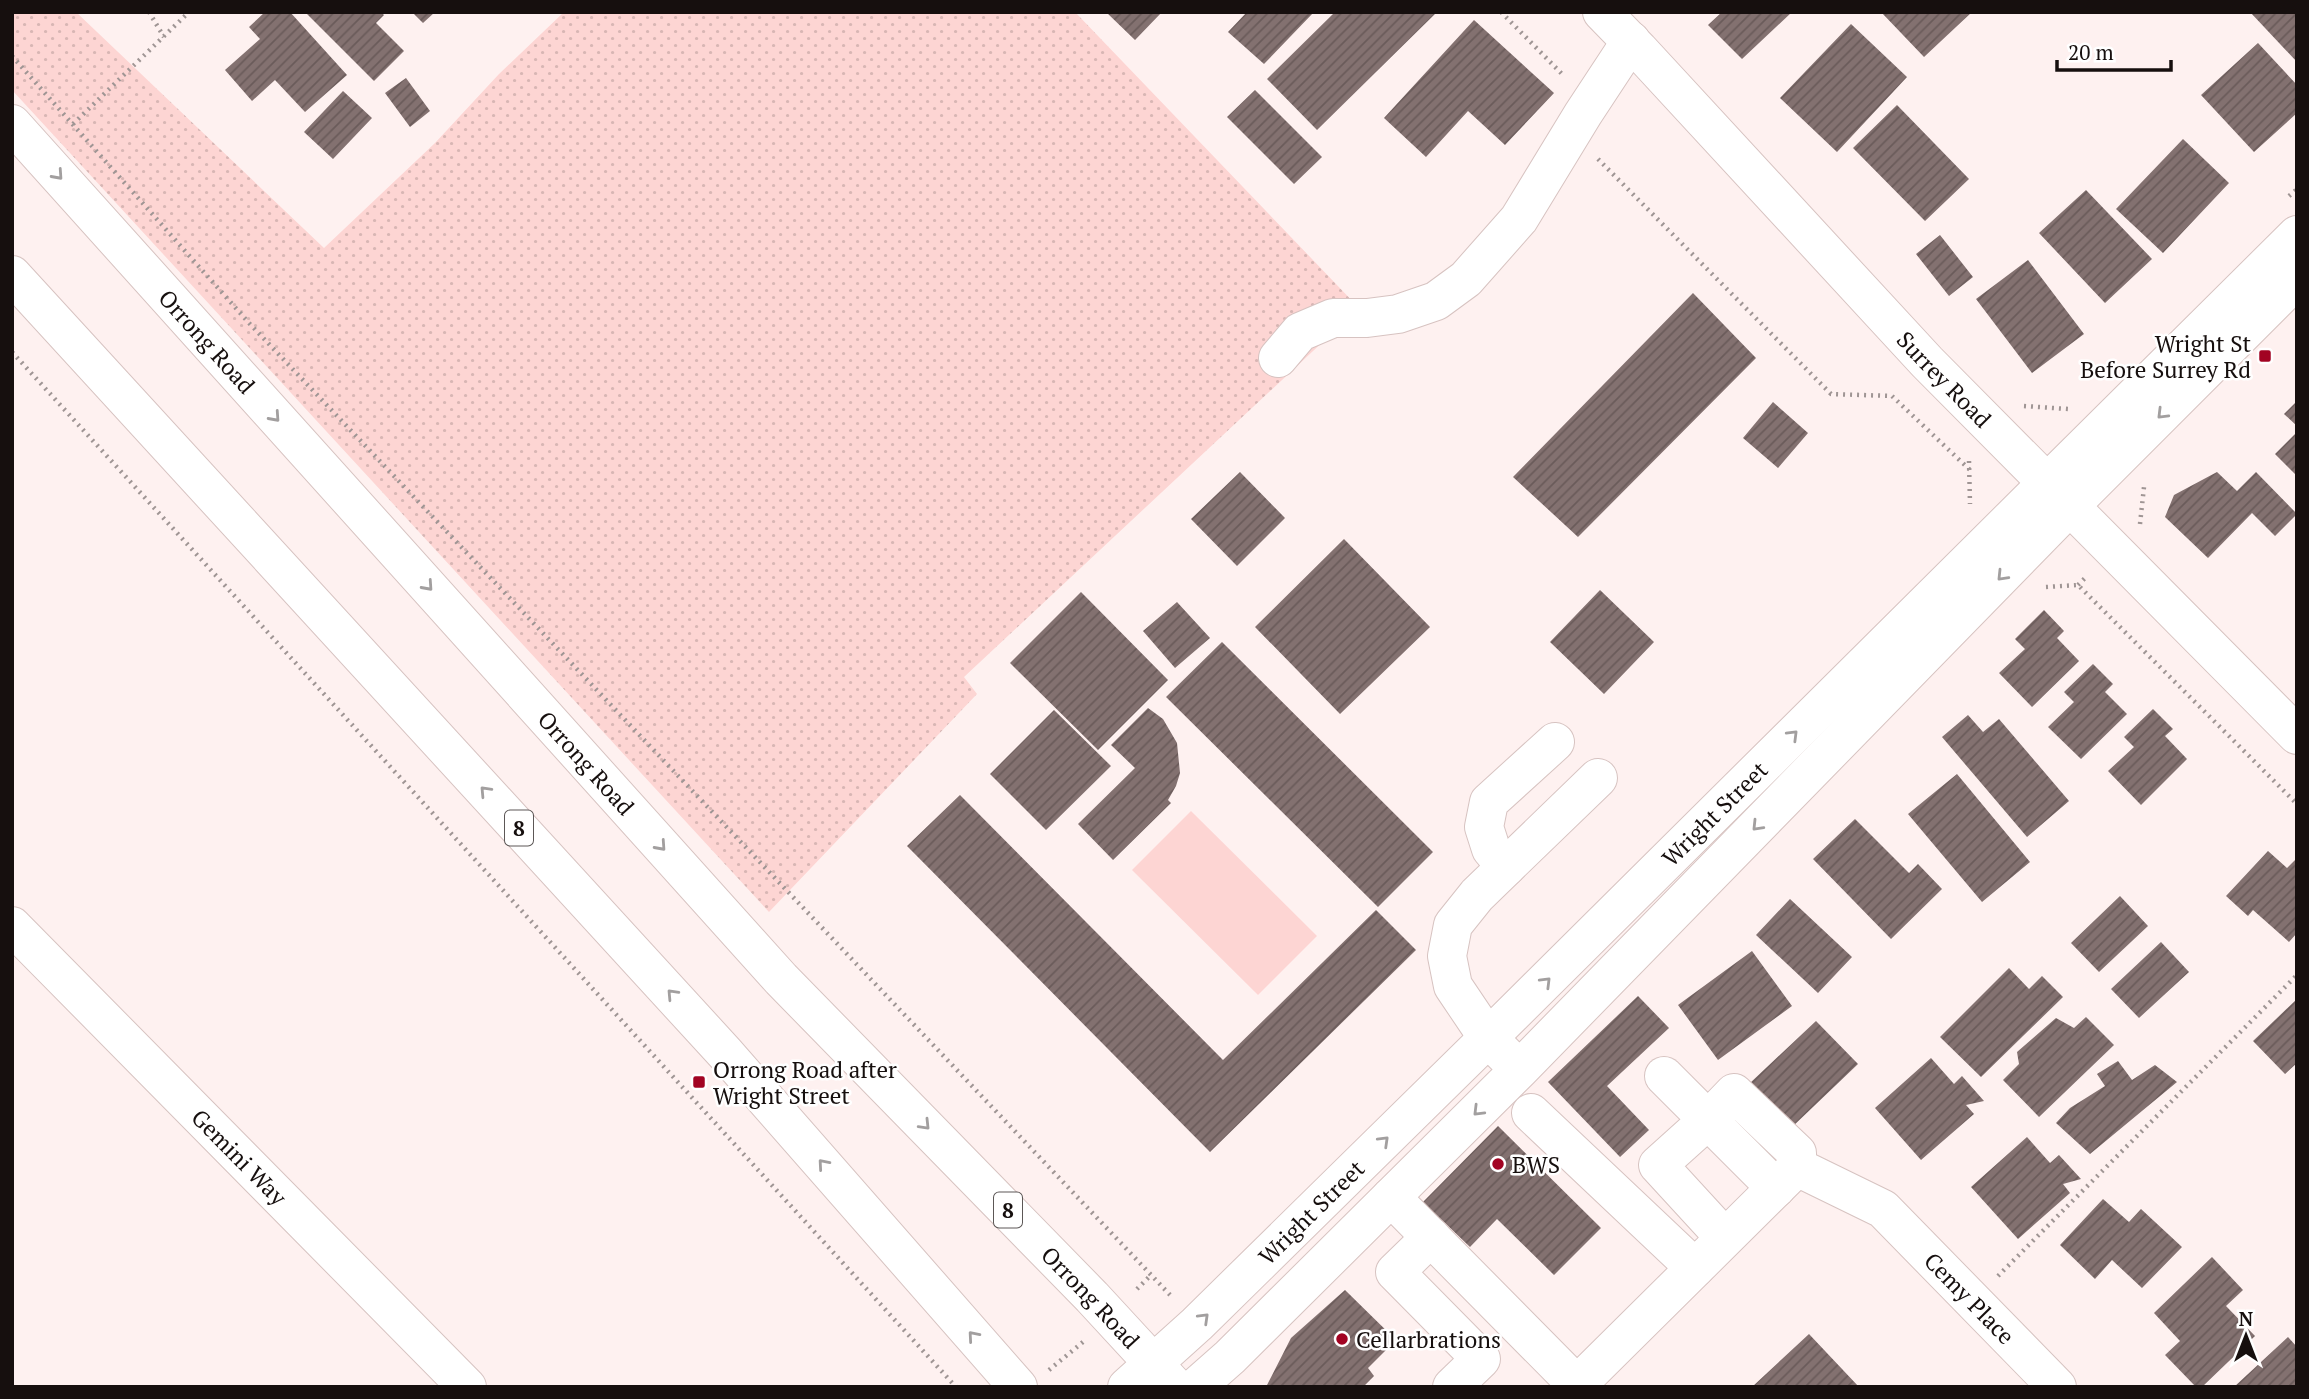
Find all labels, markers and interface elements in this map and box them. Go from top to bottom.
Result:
scale bar [2057,28,2171,72]
text: 20 m [2068,38,2114,66]
one-way arrow [50,166,62,179]
street label: Orrong Road [152,282,262,400]
street label: Surrey Road [1890,324,1999,434]
place label: Wright St Before Surrey Rd [2080,328,2251,385]
marker: Wright St Before Surrey Rd [2257,348,2273,364]
one-way arrow [2157,406,2170,419]
one-way arrow [267,409,280,422]
one-way arrow [1997,567,2010,580]
one-way arrow [419,578,432,591]
street label: Orrong Road [531,704,642,822]
one-way arrow [1785,730,1798,743]
street label: Wright Street [1655,754,1774,873]
one-way arrow [480,786,493,799]
road number: 8 [505,810,533,846]
one-way arrow [1753,818,1766,831]
one-way arrow [653,838,666,851]
one-way arrow [1537,977,1550,990]
one-way arrow [667,989,680,1002]
place label: Orrong Road after Wright Street [713,1054,897,1111]
marker: Orrong Road after Wright Street [691,1074,707,1090]
street label: Gemini Way [185,1102,294,1212]
one-way arrow [1473,1103,1486,1116]
one-way arrow [916,1117,929,1130]
one-way arrow [1375,1137,1388,1150]
place label: BWS [1512,1149,1560,1180]
street label: Wright Street [1251,1153,1371,1271]
marker: BWS [1490,1156,1506,1172]
one-way arrow [819,1160,831,1173]
road number: 8 [994,1192,1022,1228]
street label: Orrong Road [1035,1239,1147,1355]
street label: Cemy Place [1918,1245,2022,1351]
north arrow [2211,1301,2281,1371]
text: N [2239,1306,2254,1331]
one-way arrow [1195,1313,1208,1326]
place label: Cellarbrations [1356,1324,1501,1355]
one-way arrow [969,1331,981,1344]
marker: Cellarbrations [1334,1331,1350,1347]

